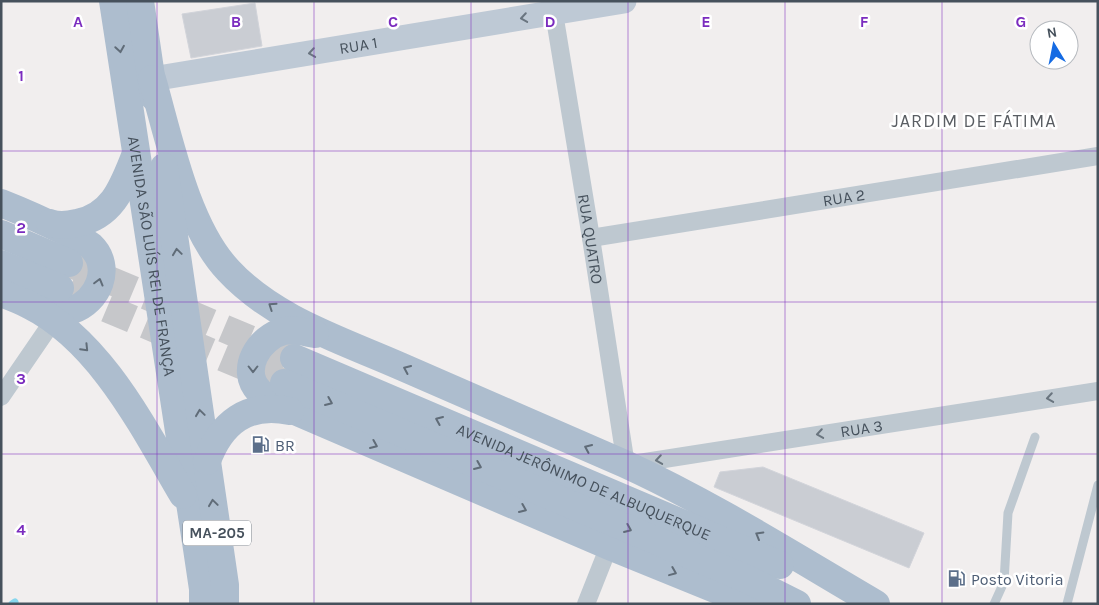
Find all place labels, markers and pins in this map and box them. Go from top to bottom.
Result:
fuel station icon: BR [251,435,271,455]
place label: BR [275,436,295,455]
fuel station icon: Posto Vitoria [947,569,967,589]
place label: Posto Vitoria [971,570,1063,589]

